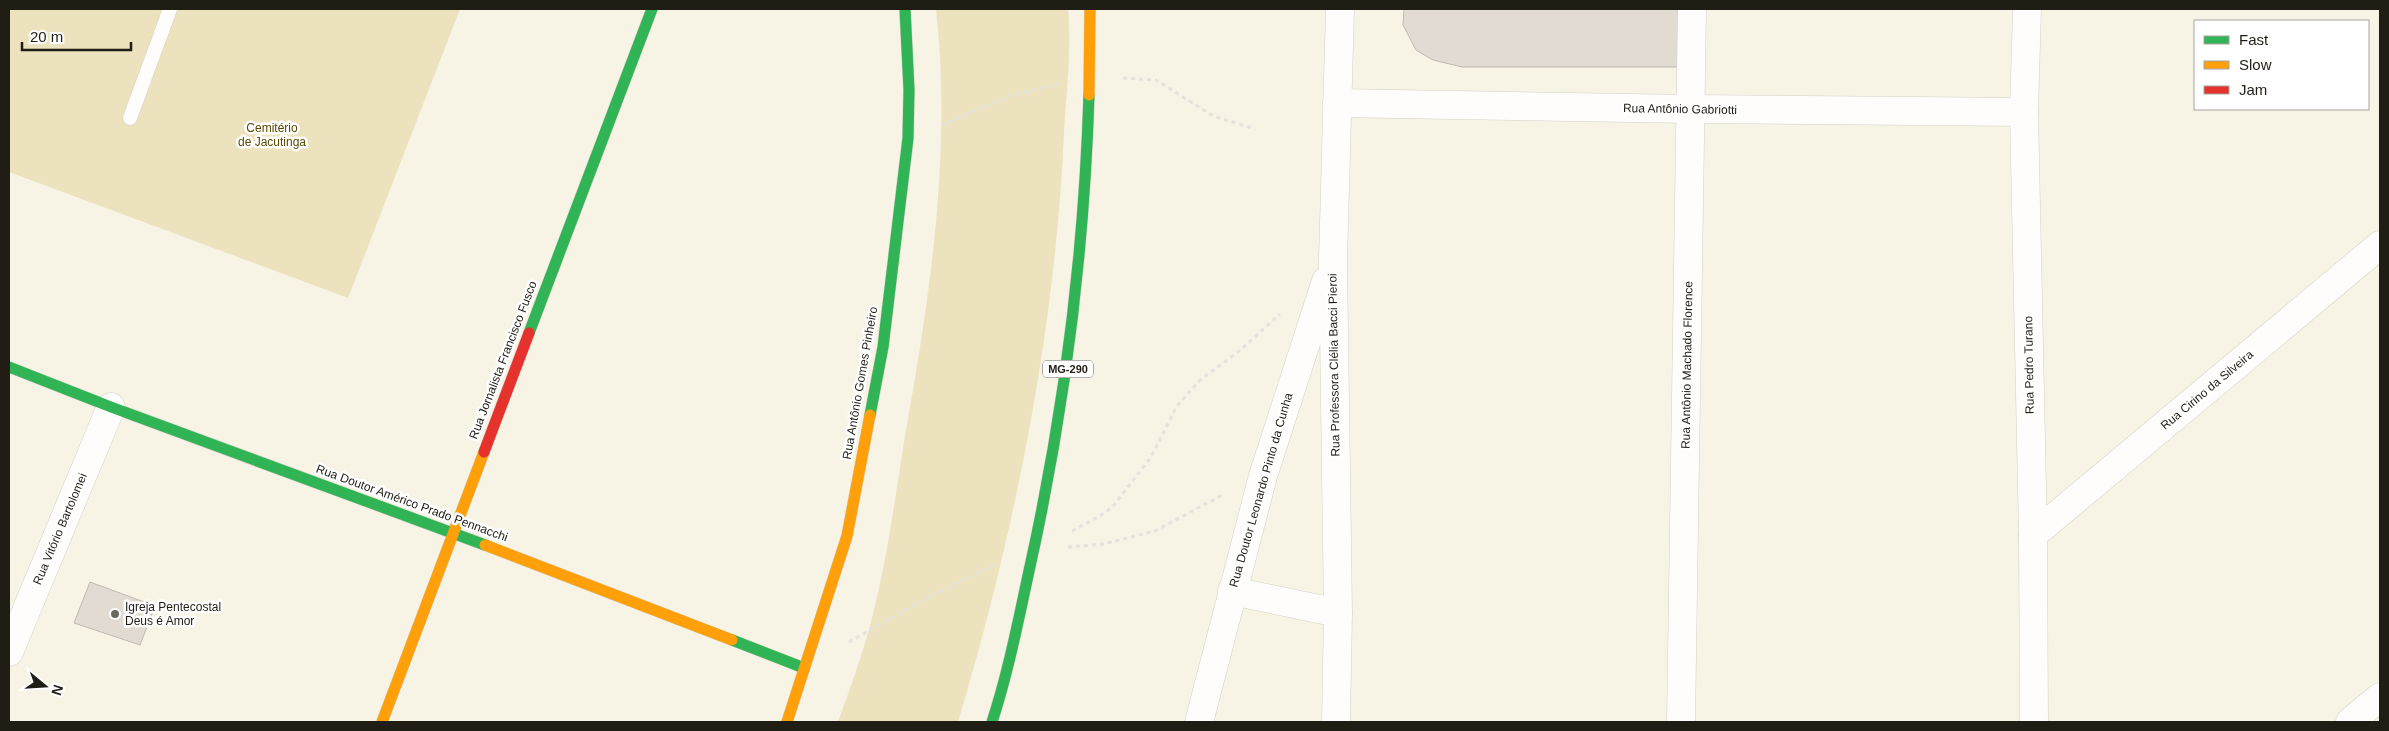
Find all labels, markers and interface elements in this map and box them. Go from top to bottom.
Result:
scale bar [22,20,131,52]
legend [2194,20,2369,110]
text: 20 m [30,28,63,45]
text: Fast [2239,31,2269,48]
text: Slow [2239,56,2272,73]
text: Jam [2239,81,2267,98]
street label: Rua Antônio Gabriotti [1623,101,1737,117]
park label: Cemitério de Jacutinga [238,121,306,149]
street label: Rua Professora Clélia Bacci Pieroi [1325,273,1343,457]
street label: Rua Jornalista Francisco Fusco [466,279,540,441]
street label: Rua Antônio Machado Florence [1679,281,1695,449]
street label: Rua Antônio Gomes Pinheiro [840,305,880,460]
street label: Rua Pedro Turano [2021,316,2037,414]
street label: Rua Cirino da Silveira [2158,347,2256,433]
road number: MG-290 [1043,360,1093,378]
street label: Rua Doutor Leonardo Pinto da Cunha [1227,391,1296,589]
street label: Rua Doutor Américo Prado Pennacchi [314,462,510,544]
street label: Rua Vitório Bartolomei [30,471,90,587]
place label: Igreja Pentecostal Deus é Amor [125,600,221,628]
marker: Igreja Pentecostal Deus é Amor [109,608,121,620]
north arrow [20,661,70,711]
text: N [48,683,67,697]

